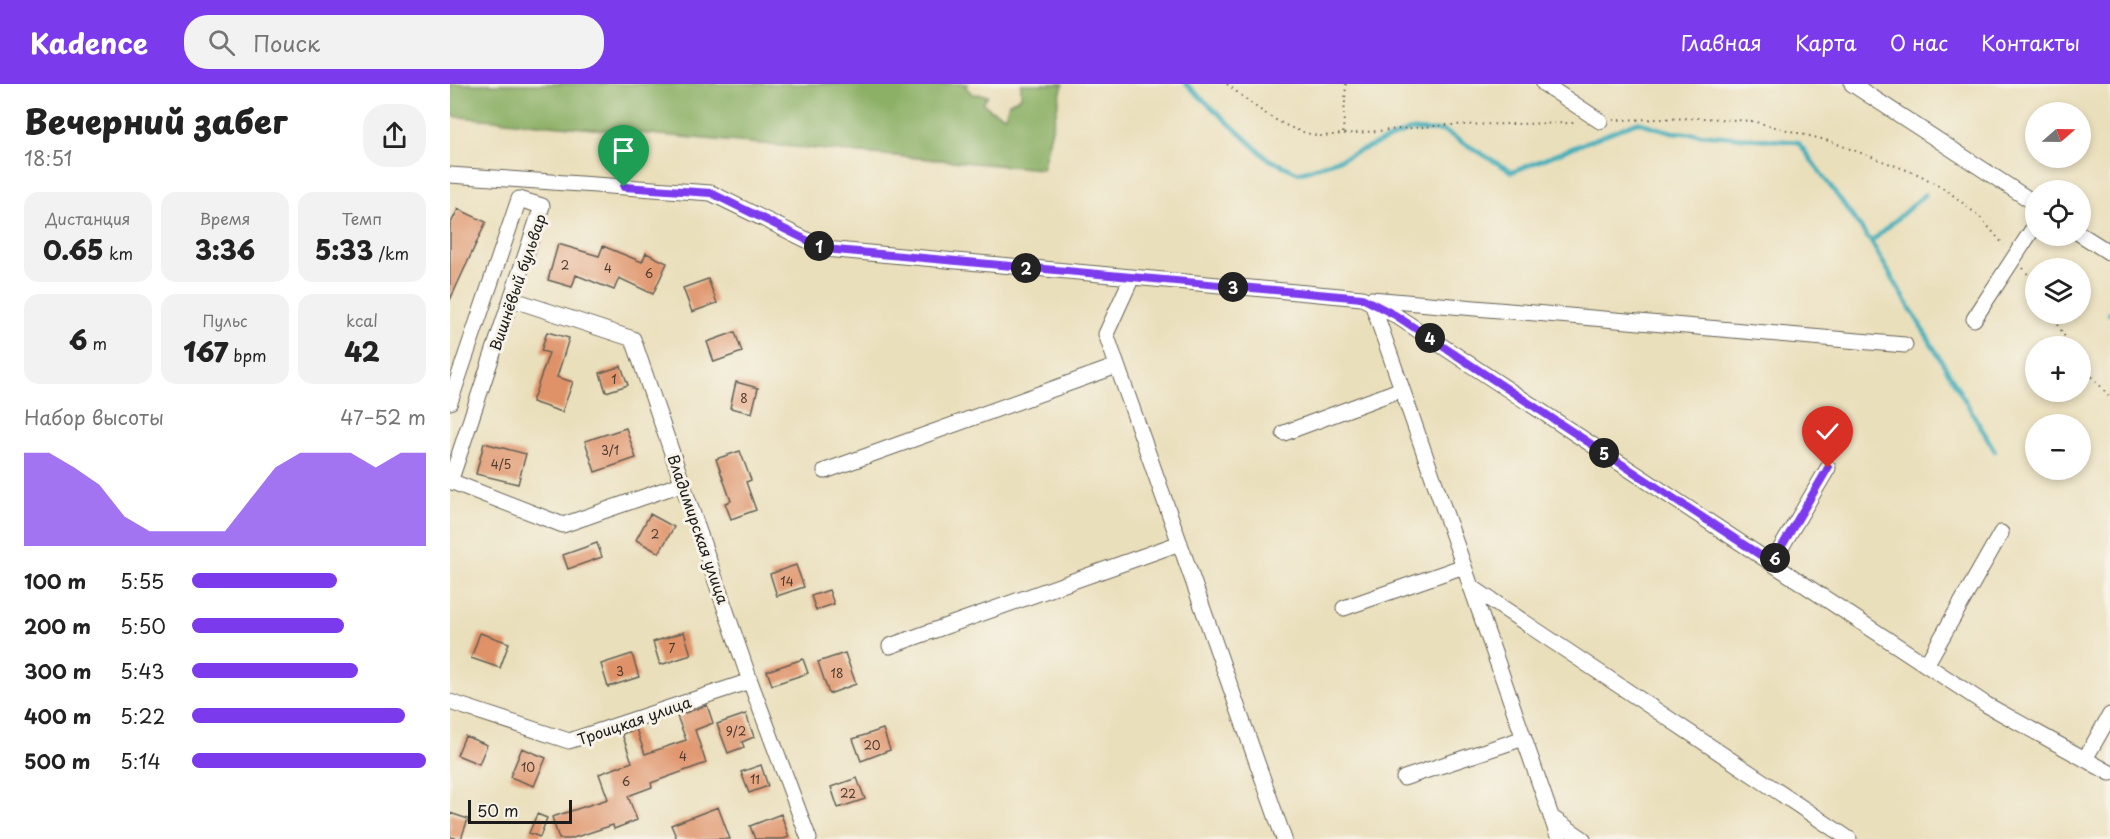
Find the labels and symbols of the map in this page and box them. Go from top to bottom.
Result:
north arrow [2025,102,2091,168]
pin [598,125,649,187]
street label: Вишнёвый бульвар [483,210,551,354]
pin: 1 [804,231,834,261]
pin: 2 [1011,253,1041,283]
house number: 2 [561,256,569,274]
house number: 4 [604,259,612,277]
house number: 6 [645,264,653,282]
pin: 3 [1218,272,1248,302]
pin: 4 [1415,323,1445,353]
house number: 1 [611,370,617,388]
house number: 8 [740,389,748,407]
pin [1802,406,1853,468]
pin: 5 [1589,438,1619,468]
house number: 3/1 [601,441,619,459]
street label: Владимирская улица [663,451,736,607]
house number: 4/5 [491,455,511,473]
house number: 2 [651,525,659,543]
pin: 6 [1760,543,1790,573]
house number: 14 [780,572,794,590]
house number: 7 [669,639,676,657]
house number: 3 [616,662,624,680]
house number: 18 [831,664,843,682]
street label: Троицкая улица [574,690,695,750]
house number: 9/2 [726,722,746,740]
house number: 20 [863,736,881,754]
house number: 4 [679,747,687,765]
house number: 10 [521,758,535,776]
house number: 11 [750,770,760,788]
house number: 6 [622,772,630,790]
house number: 22 [840,784,856,802]
scale bar [468,797,572,824]

